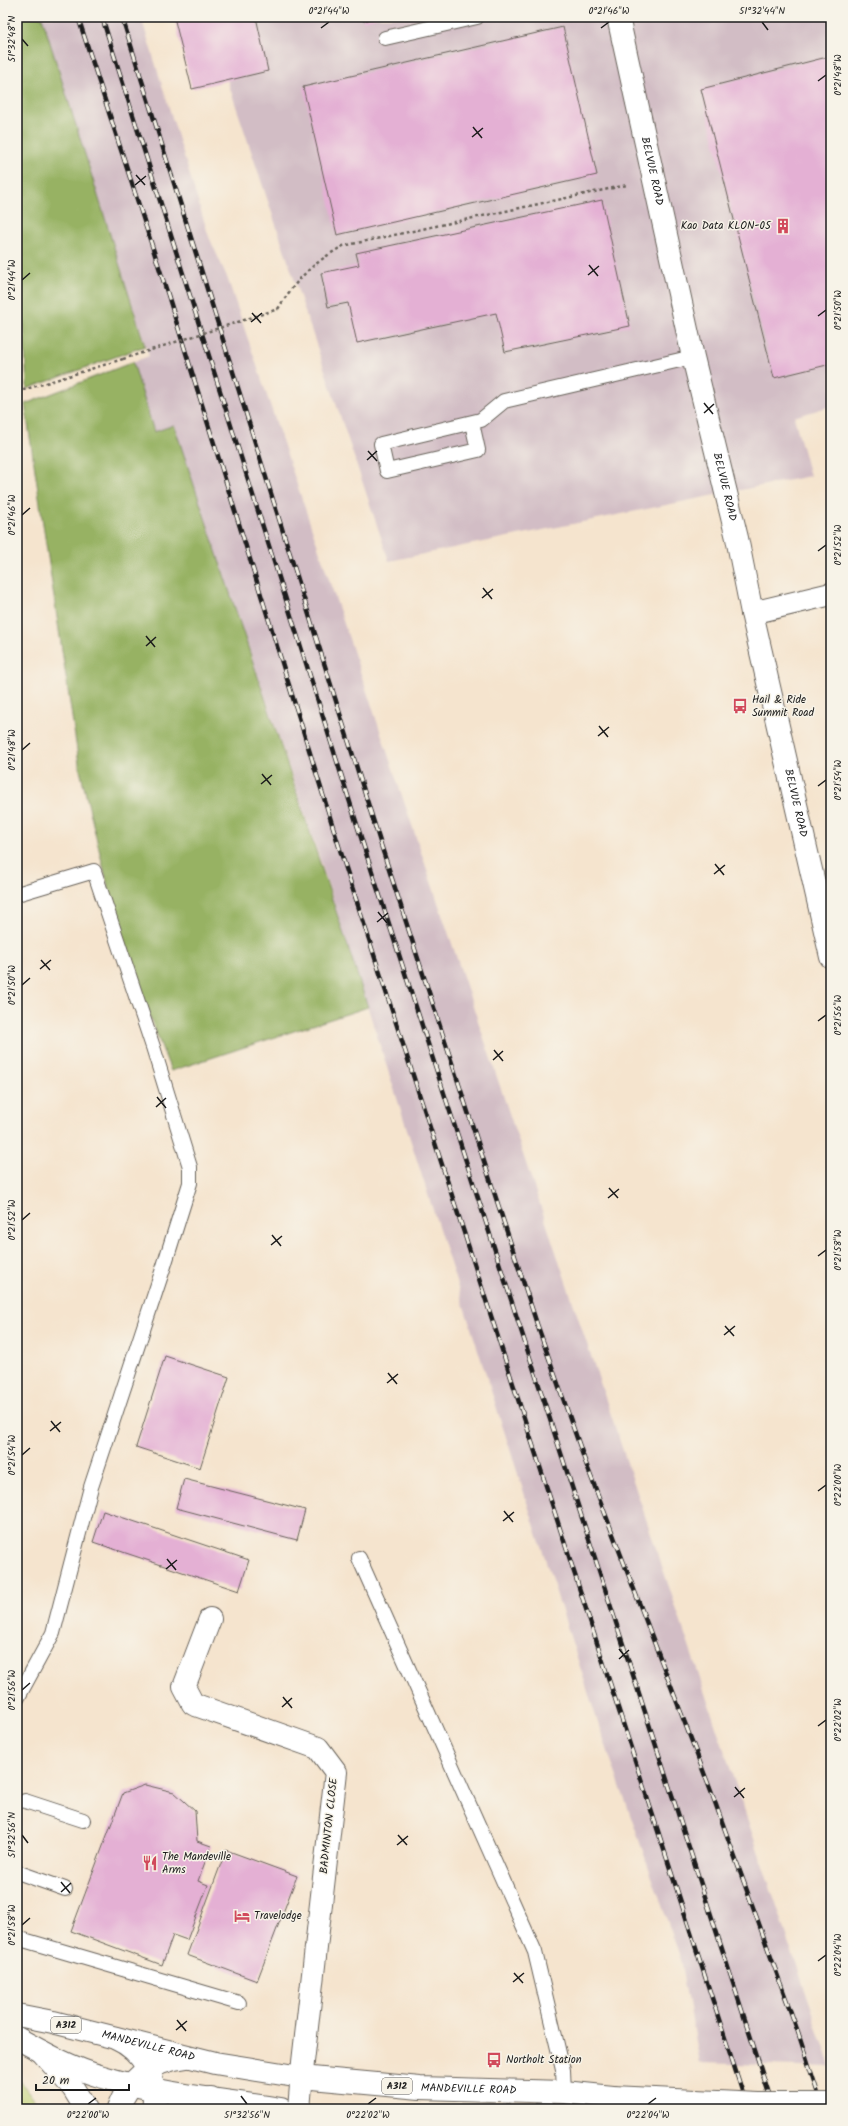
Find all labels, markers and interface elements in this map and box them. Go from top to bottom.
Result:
text: 0°21'44"W [309,3,350,19]
text: 0°21'46"W [589,3,630,19]
text: 51°32'44"N [739,3,785,19]
text: 51°32'48"N [4,16,20,62]
text: 0°21'48"W [830,54,846,96]
street label: BELVUE ROAD [636,135,668,207]
place label: Kao Data KLON-05 [681,217,772,235]
building icon: Kao Data KLON-05 [774,217,792,235]
text: 0°21'44"W [4,259,20,300]
text: 0°21'50"W [830,290,846,330]
street label: BELVUE ROAD [708,451,742,523]
text: 0°21'46"W [4,494,20,536]
text: 0°21'52"W [830,524,846,566]
place label: Hail & Ride Summit Road [752,691,814,722]
bus stop icon: Hail & Ride Summit Road [731,697,749,715]
text: 0°21'48"W [4,729,20,771]
text: 0°21'54"W [830,759,846,800]
street label: BELVUE ROAD [779,767,812,839]
text: 0°21'50"W [4,965,20,1005]
text: 0°21'56"W [830,994,846,1035]
text: 0°21'52"W [4,1199,20,1241]
text: 0°21'58"W [830,1229,846,1271]
text: 0°21'54"W [4,1434,20,1475]
text: 0°22'00"W [830,1464,846,1506]
text: 0°21'56"W [4,1669,20,1710]
text: 0°22'02"W [830,1698,846,1742]
street label: BADMINTON CLOSE [315,1777,343,1875]
text: 51°32'56"N [4,1812,20,1858]
place label: The Mandeville Arms [162,1848,231,1879]
restaurant icon: The Mandeville Arms [141,1854,159,1872]
text: 0°21'58"W [4,1904,20,1946]
hotel icon: Travelodge [233,1907,251,1925]
place label: Travelodge [254,1907,302,1925]
text: 0°22'04"W [830,1933,846,1977]
road number: A312 [51,2017,81,2033]
street label: MANDEVILLE ROAD [100,2026,197,2067]
bus stop icon: Northolt Station [485,2051,503,2069]
place label: Northolt Station [506,2051,582,2069]
scale bar [36,2066,129,2092]
text: 20 m [42,2071,70,2090]
road number: A312 [382,2078,412,2094]
street label: MANDEVILLE ROAD [421,2079,517,2100]
text: 0°22'00"W [67,2107,109,2123]
text: 51°32'56"N [224,2107,270,2123]
text: 0°22'02"W [346,2107,390,2123]
text: 0°22'04"W [626,2107,670,2123]

